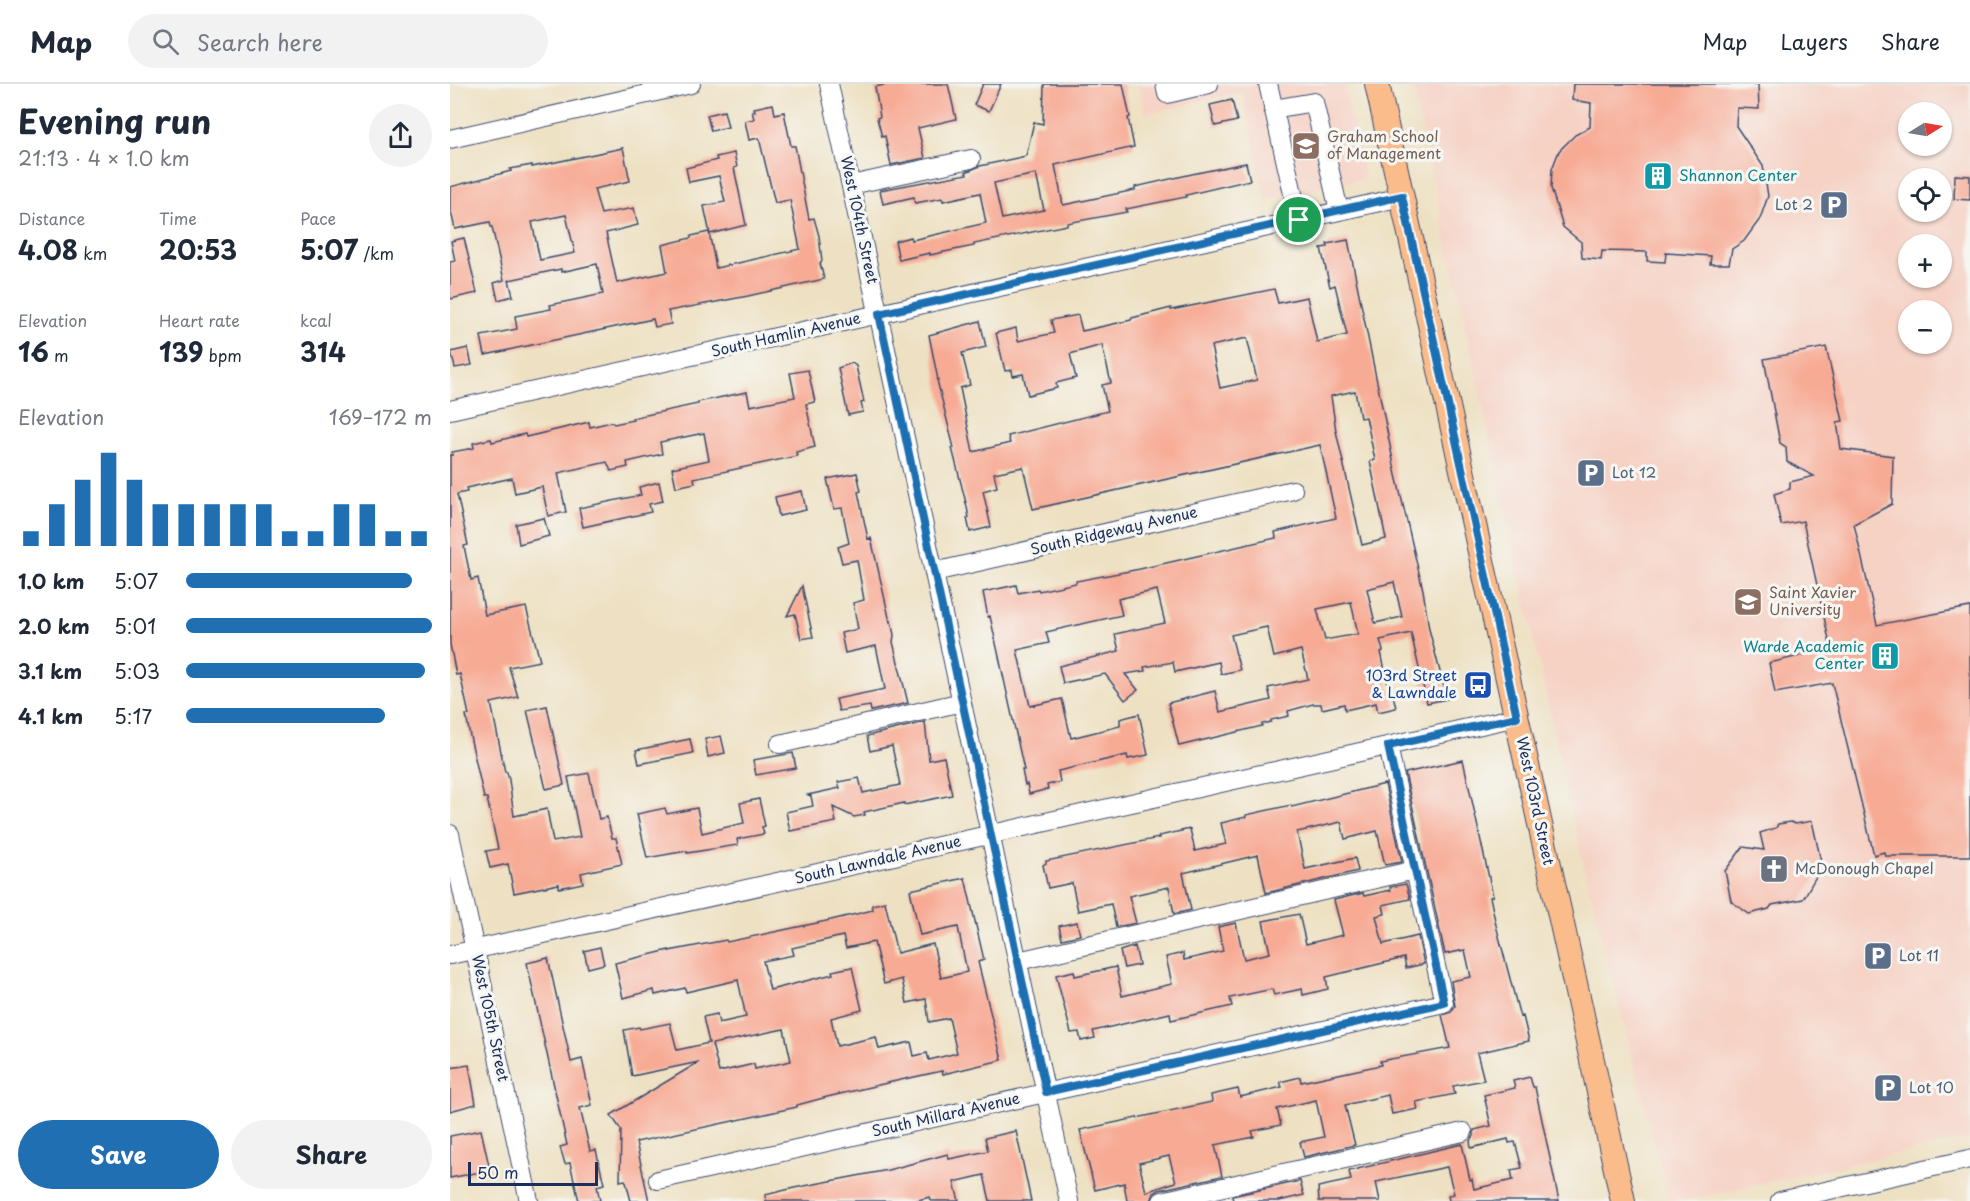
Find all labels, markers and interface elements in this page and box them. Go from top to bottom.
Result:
search box [128,14,548,68]
text: Map [30,20,92,63]
icon: search [149,25,182,58]
text: Search here [197,25,323,58]
text: Map [1703,25,1747,57]
text: Layers [1780,25,1848,57]
text: Share [1881,25,1940,57]
text: Evening run [18,95,211,145]
north arrow [1898,102,1952,156]
map controls [1898,102,1952,354]
button: share [369,104,432,167]
place label: Graham School of Management [1327,124,1441,164]
school or university icon: Graham School of Management [1290,130,1322,162]
text: 21:13 · 4 × 1.0 km [18,143,190,173]
street label: West 104th Street [836,154,885,286]
building icon: Shannon Center [1642,160,1674,192]
place label: Shannon Center [1679,163,1797,186]
button: locate [1898,168,1952,222]
parking icon: Lot 2 [1818,189,1850,221]
place label: Lot 2 [1775,192,1813,215]
pin [1273,194,1324,245]
icon: arrive [1282,203,1315,236]
text: Distance [18,206,85,230]
text: Time [159,206,197,230]
text: Pace [300,206,336,230]
text: 4.08 [18,230,78,269]
text: 20:53 [159,230,237,269]
text: 5:07 [300,230,358,269]
button: + [1898,234,1952,288]
text: km [78,241,107,265]
text: /km [358,241,394,265]
button: − [1898,300,1952,354]
street label: South Hamlin Avenue [709,305,863,362]
text: Elevation [18,308,87,332]
text: Heart rate [159,308,240,332]
text: kcal [300,308,332,332]
text: 16 [18,332,49,371]
text: 139 [159,332,204,371]
text: 314 [300,332,346,371]
text: m [49,343,69,367]
text: bpm [204,343,242,367]
text: Elevation [18,402,104,432]
text: 169–172 m [329,402,432,432]
parking icon: Lot 12 [1575,457,1607,489]
place label: Lot 12 [1612,460,1656,483]
street label: South Ridgeway Avenue [1028,499,1199,560]
text: 1.0 km [18,566,85,596]
text: 5:07 [114,566,158,596]
place label: Saint Xavier University [1769,580,1856,620]
school or university icon: Saint Xavier University [1732,586,1764,618]
text: 2.0 km [18,611,90,641]
text: 5:01 [114,611,156,641]
place label: Warde Academic Center [1743,634,1864,674]
building icon: Warde Academic Center [1869,640,1901,672]
text: 3.1 km [18,656,82,686]
text: 5:03 [114,656,160,686]
place label: 103rd Street & Lawndale [1366,663,1457,703]
bus stop icon: 103rd Street & Lawndale [1462,669,1494,701]
text: 4.1 km [18,701,83,731]
text: 5:17 [114,701,152,731]
street label: West 103rd Street [1512,734,1561,867]
street label: South Lawndale Avenue [792,828,963,889]
church icon: McDonough Chapel [1758,853,1790,885]
place label: McDonough Chapel [1795,856,1934,879]
parking icon: Lot 11 [1862,940,1894,972]
place label: Lot 11 [1899,943,1939,966]
street label: West 105th Street [467,952,516,1083]
parking icon: Lot 10 [1872,1072,1904,1104]
place label: Lot 10 [1909,1075,1954,1098]
street label: South Millard Avenue [869,1085,1022,1142]
button: Save [18,1120,219,1189]
button: Share [231,1120,432,1189]
scale bar [468,1159,598,1186]
text: 50 m [477,1160,518,1184]

